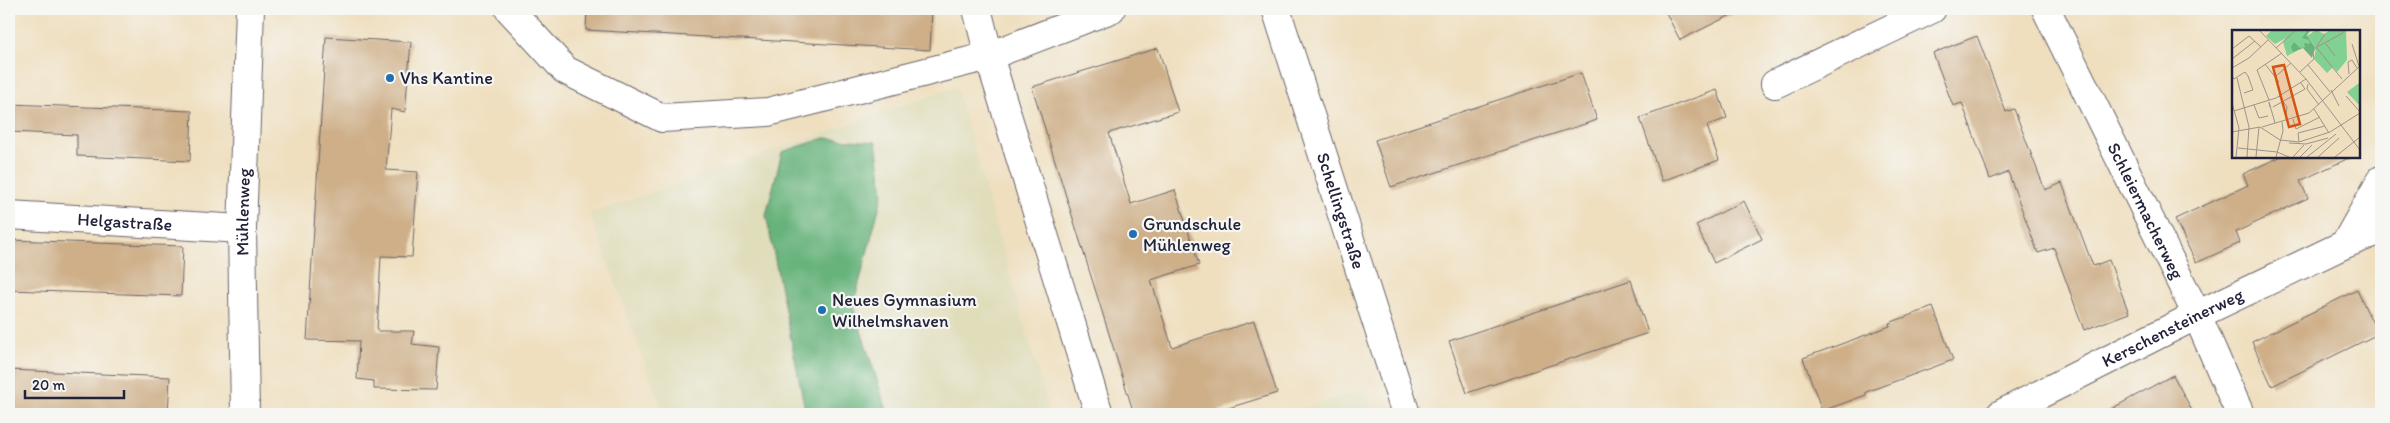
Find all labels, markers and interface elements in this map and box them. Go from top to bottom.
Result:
inset map [2232,30,2360,158]
place label: Vhs Kantine [400,67,493,89]
marker: Vhs Kantine [384,72,396,84]
street label: Schleiermacherweg [2103,139,2189,283]
street label: Schellingstraße [1312,150,1370,272]
street label: Mühlenweg [231,167,255,256]
street label: Helgastraße [77,208,173,236]
place label: Grundschule Mühlenweg [1143,213,1241,256]
marker: Grundschule Mühlenweg [1127,228,1139,240]
street label: Kerschensteinerweg [2098,283,2248,372]
place label: Neues Gymnasium Wilhelmshaven [832,289,977,332]
marker: Neues Gymnasium Wilhelmshaven [816,304,828,316]
scale bar [25,368,124,400]
text: 20 m [32,376,66,394]

